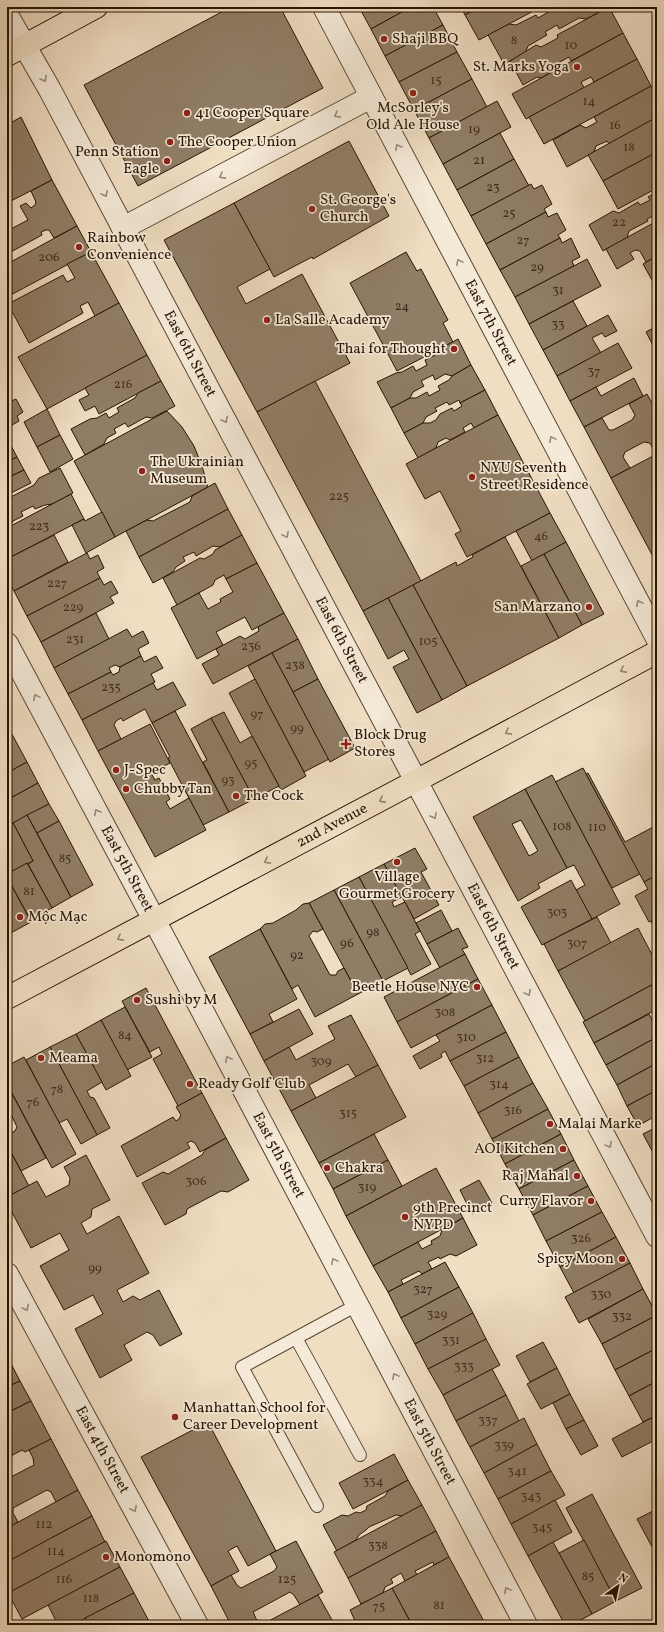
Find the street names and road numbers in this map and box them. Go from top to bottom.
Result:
street label: East 7th Street [459,276,522,370]
street label: East 6th Street [158,307,221,401]
street label: East 6th Street [310,593,373,687]
street label: 2nd Avenue [293,798,371,853]
street label: East 5th Street [95,822,159,916]
street label: East 6th Street [461,879,525,974]
street label: East 5th Street [247,1108,310,1202]
street label: East 5th Street [398,1395,461,1489]
street label: East 4th Street [70,1402,134,1497]

